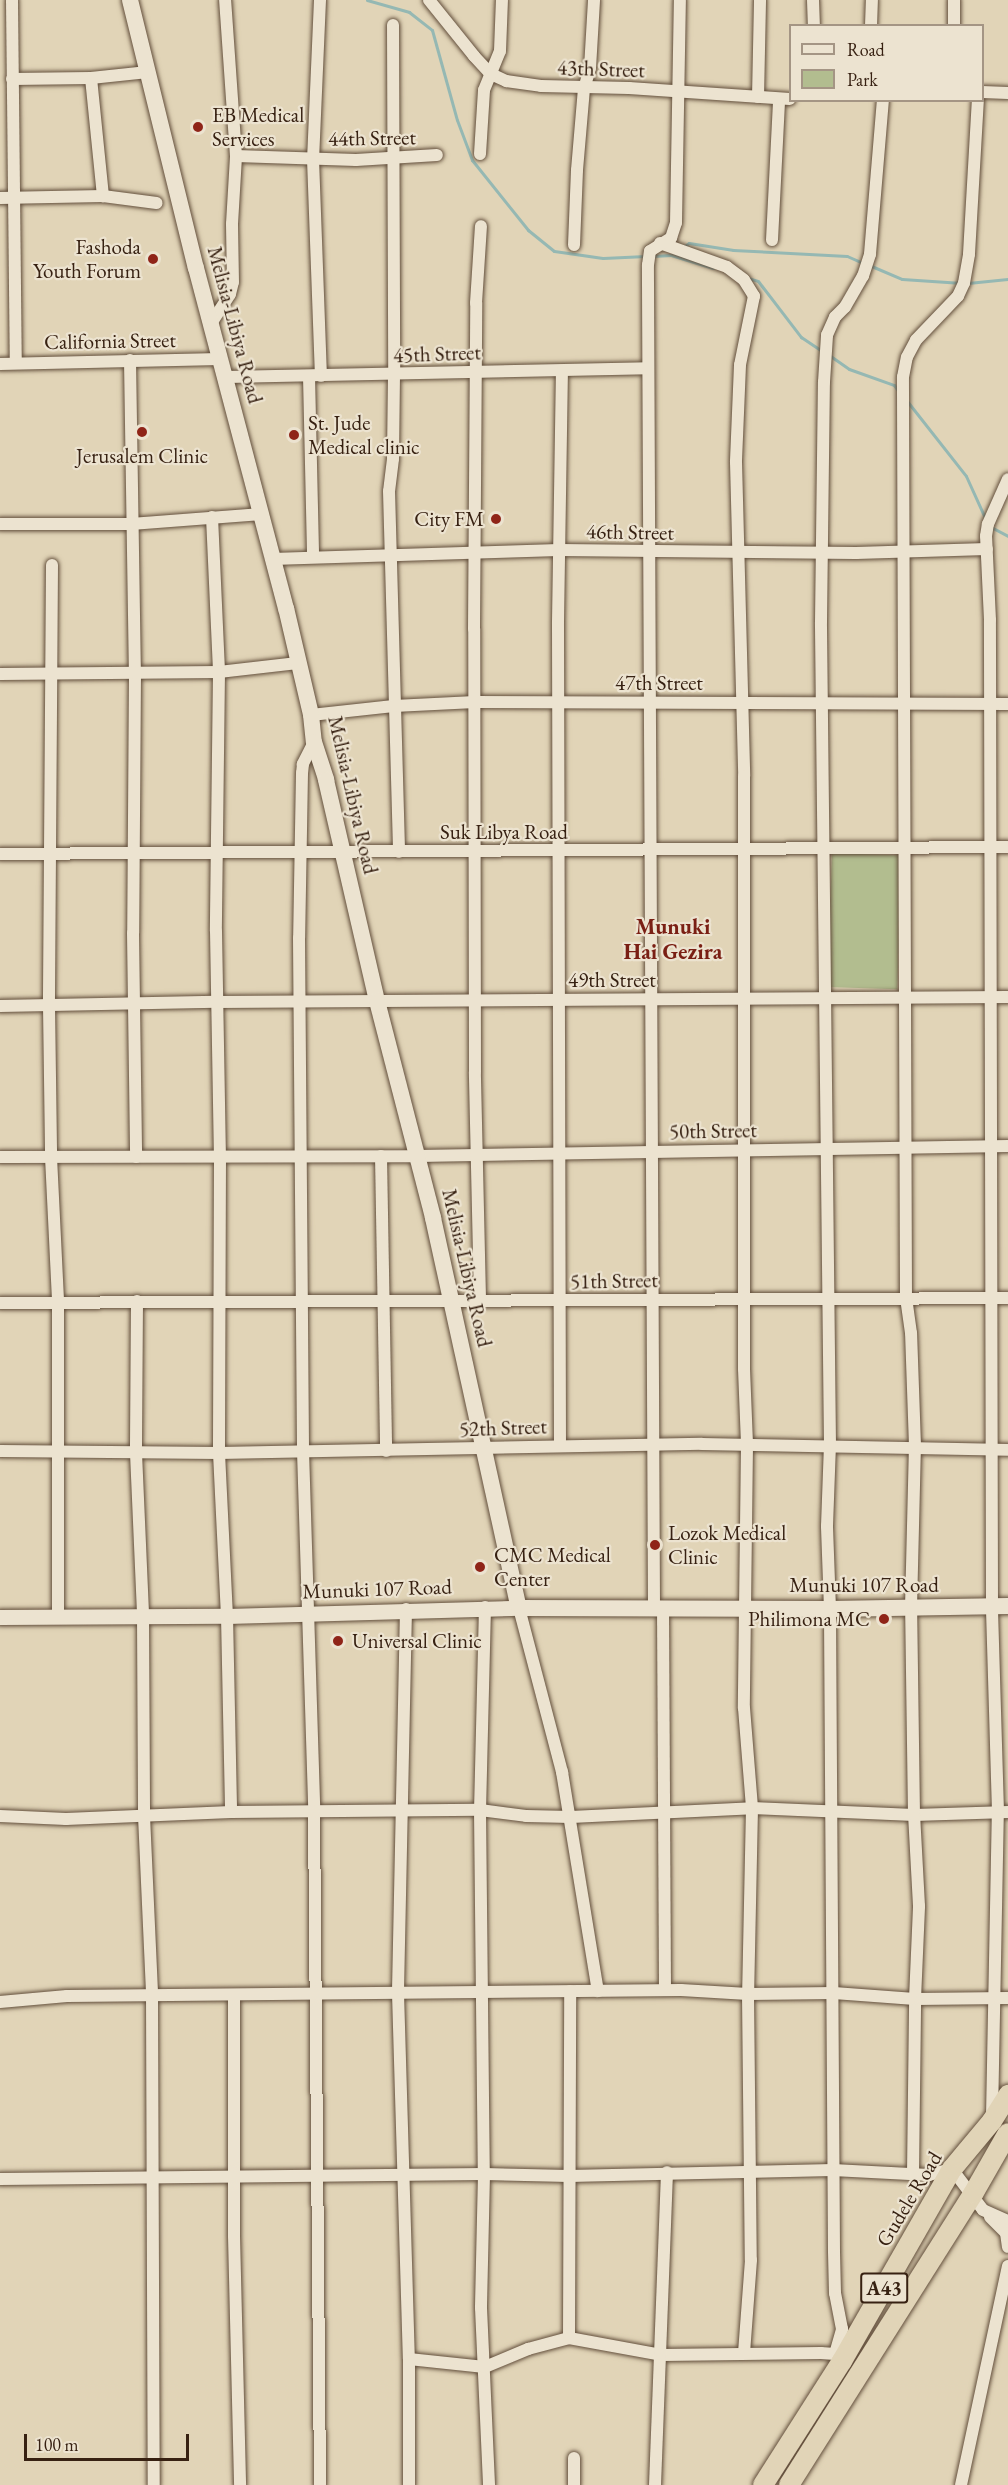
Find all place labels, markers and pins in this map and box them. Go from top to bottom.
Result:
place label: EB Medical Services [212,102,304,152]
marker: EB Medical Services [189,118,207,136]
place label: Fashoda Youth Forum [33,234,141,284]
marker: Fashoda Youth Forum [146,252,160,266]
place label: St. Jude Medical clinic [308,410,420,460]
marker: Jerusalem Clinic [133,423,151,441]
marker: St. Jude Medical clinic [285,426,303,444]
place label: Jerusalem Clinic [76,443,208,469]
place label: City FM [414,506,484,532]
marker: City FM [489,512,503,526]
place label: Lozok Medical Clinic [668,1520,786,1570]
marker: Lozok Medical Clinic [646,1536,664,1554]
place label: CMC Medical Center [494,1542,611,1592]
marker: CMC Medical Center [471,1558,489,1576]
place label: Philimona MC [748,1606,870,1632]
marker: Philimona MC [875,1610,893,1628]
place label: Universal Clinic [352,1628,482,1654]
marker: Universal Clinic [329,1632,347,1650]

